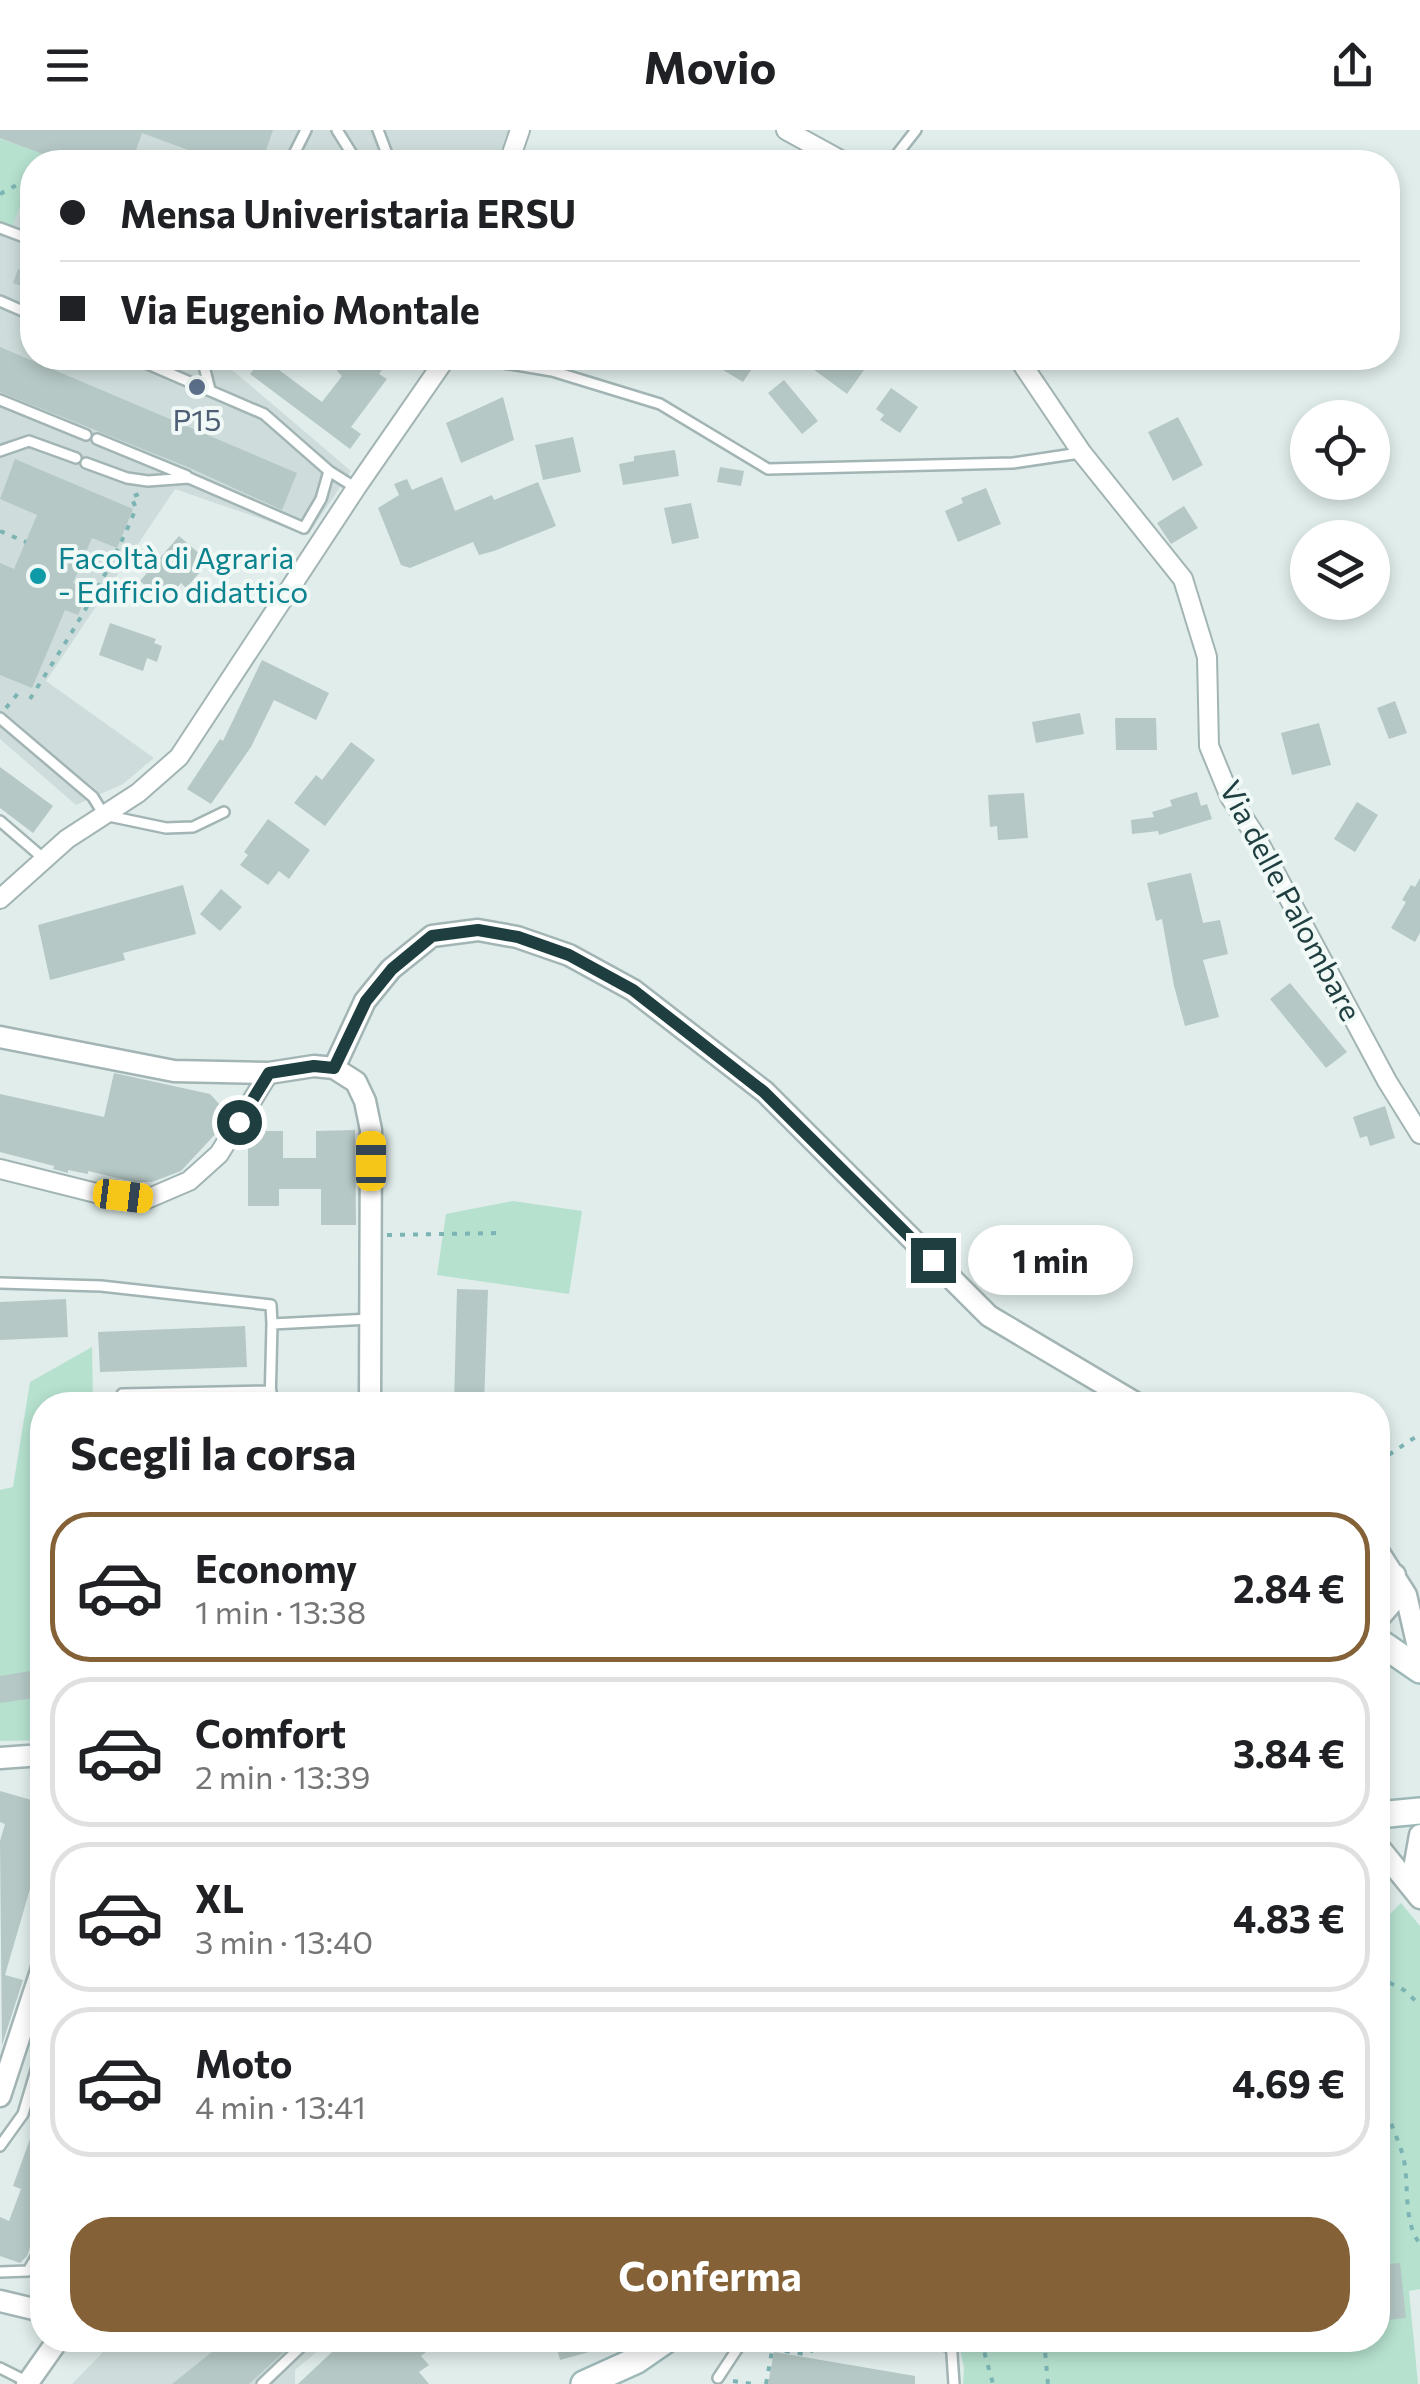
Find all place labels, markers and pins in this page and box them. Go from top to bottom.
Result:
marker: P15 [186,376,208,398]
place label: P15 [173,400,221,437]
place label: Facoltà di Agraria - Edificio didattico [58,538,308,609]
marker: Facoltà di Agraria - Edificio didattico [27,565,49,587]

